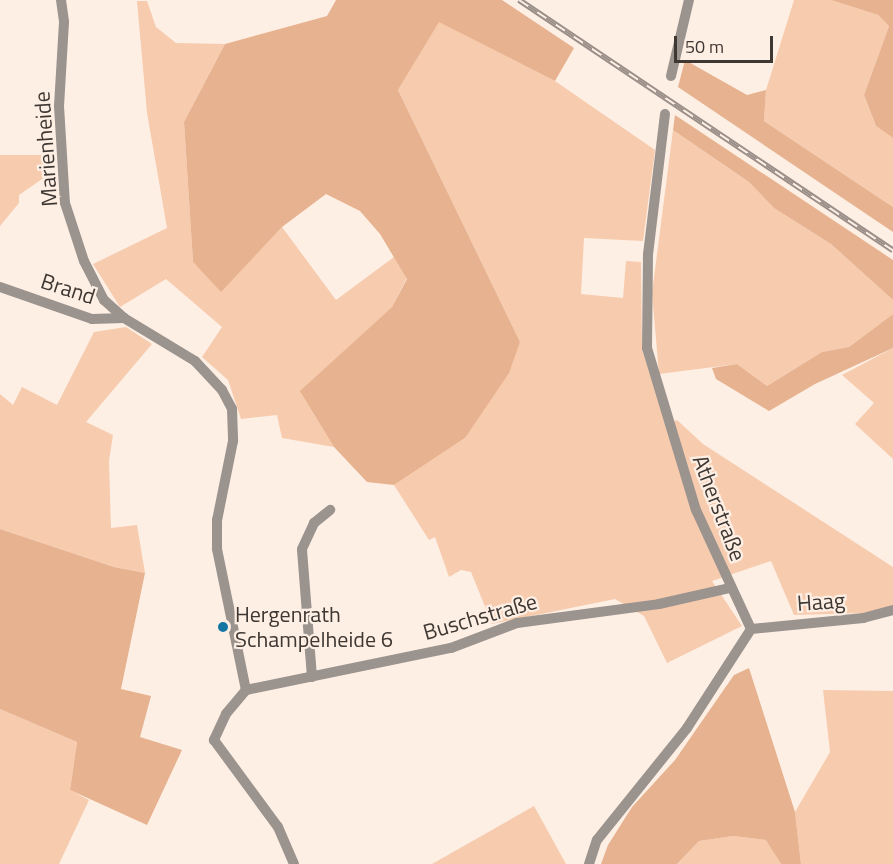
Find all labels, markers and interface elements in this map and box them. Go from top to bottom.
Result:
scale bar [677,24,776,62]
text: 50 m [685,33,724,60]
street label: Marienheide [29,91,63,207]
street label: Brand [37,268,99,310]
street label: Atherstraße [687,451,751,565]
street label: Haag [796,587,846,617]
street label: Buschstraße [420,588,540,646]
place label: Hergenrath Schampelheide 6 [235,601,393,652]
marker: Hergenrath Schampelheide 6 [216,620,230,634]

